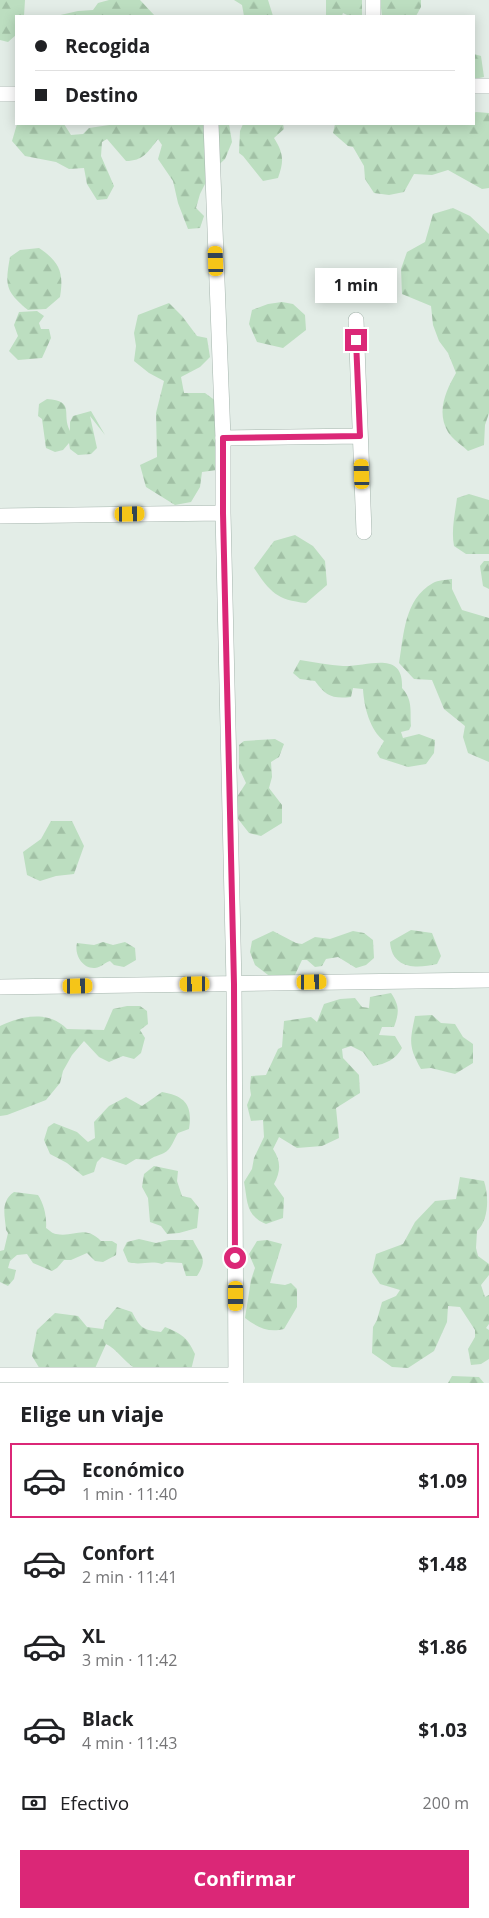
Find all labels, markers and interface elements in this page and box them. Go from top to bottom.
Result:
text: Recogida [65,33,150,59]
text: Destino [65,82,138,108]
car [207,246,224,276]
callout: 1 min [315,268,397,302]
text: 1 min [334,274,378,296]
route end [345,329,367,351]
car [353,459,370,489]
car [114,506,145,522]
car [296,974,327,990]
car [179,976,210,992]
car [62,978,93,994]
route start [224,1247,246,1269]
car [228,1281,243,1311]
text: Elige un viaje [20,1398,164,1428]
text: Económico [82,1457,184,1483]
icon: car [22,1458,67,1503]
text: $1.09 [418,1468,467,1494]
text: 1 min · 11:40 [82,1483,177,1505]
text: Confort [82,1540,154,1566]
icon: car [22,1541,67,1586]
text: $1.48 [418,1551,467,1577]
text: 2 min · 11:41 [82,1566,177,1588]
text: XL [82,1623,105,1649]
icon: car [22,1624,67,1669]
text: $1.86 [418,1634,467,1660]
text: 3 min · 11:42 [82,1649,177,1671]
text: Black [82,1706,134,1732]
icon: car [22,1707,67,1752]
text: $1.03 [418,1717,467,1743]
text: 4 min · 11:43 [82,1732,177,1754]
icon: cash [20,1789,48,1817]
text: Efectivo [60,1790,129,1816]
text: 200 m [423,1792,469,1814]
button: Confirmar [20,1850,469,1908]

